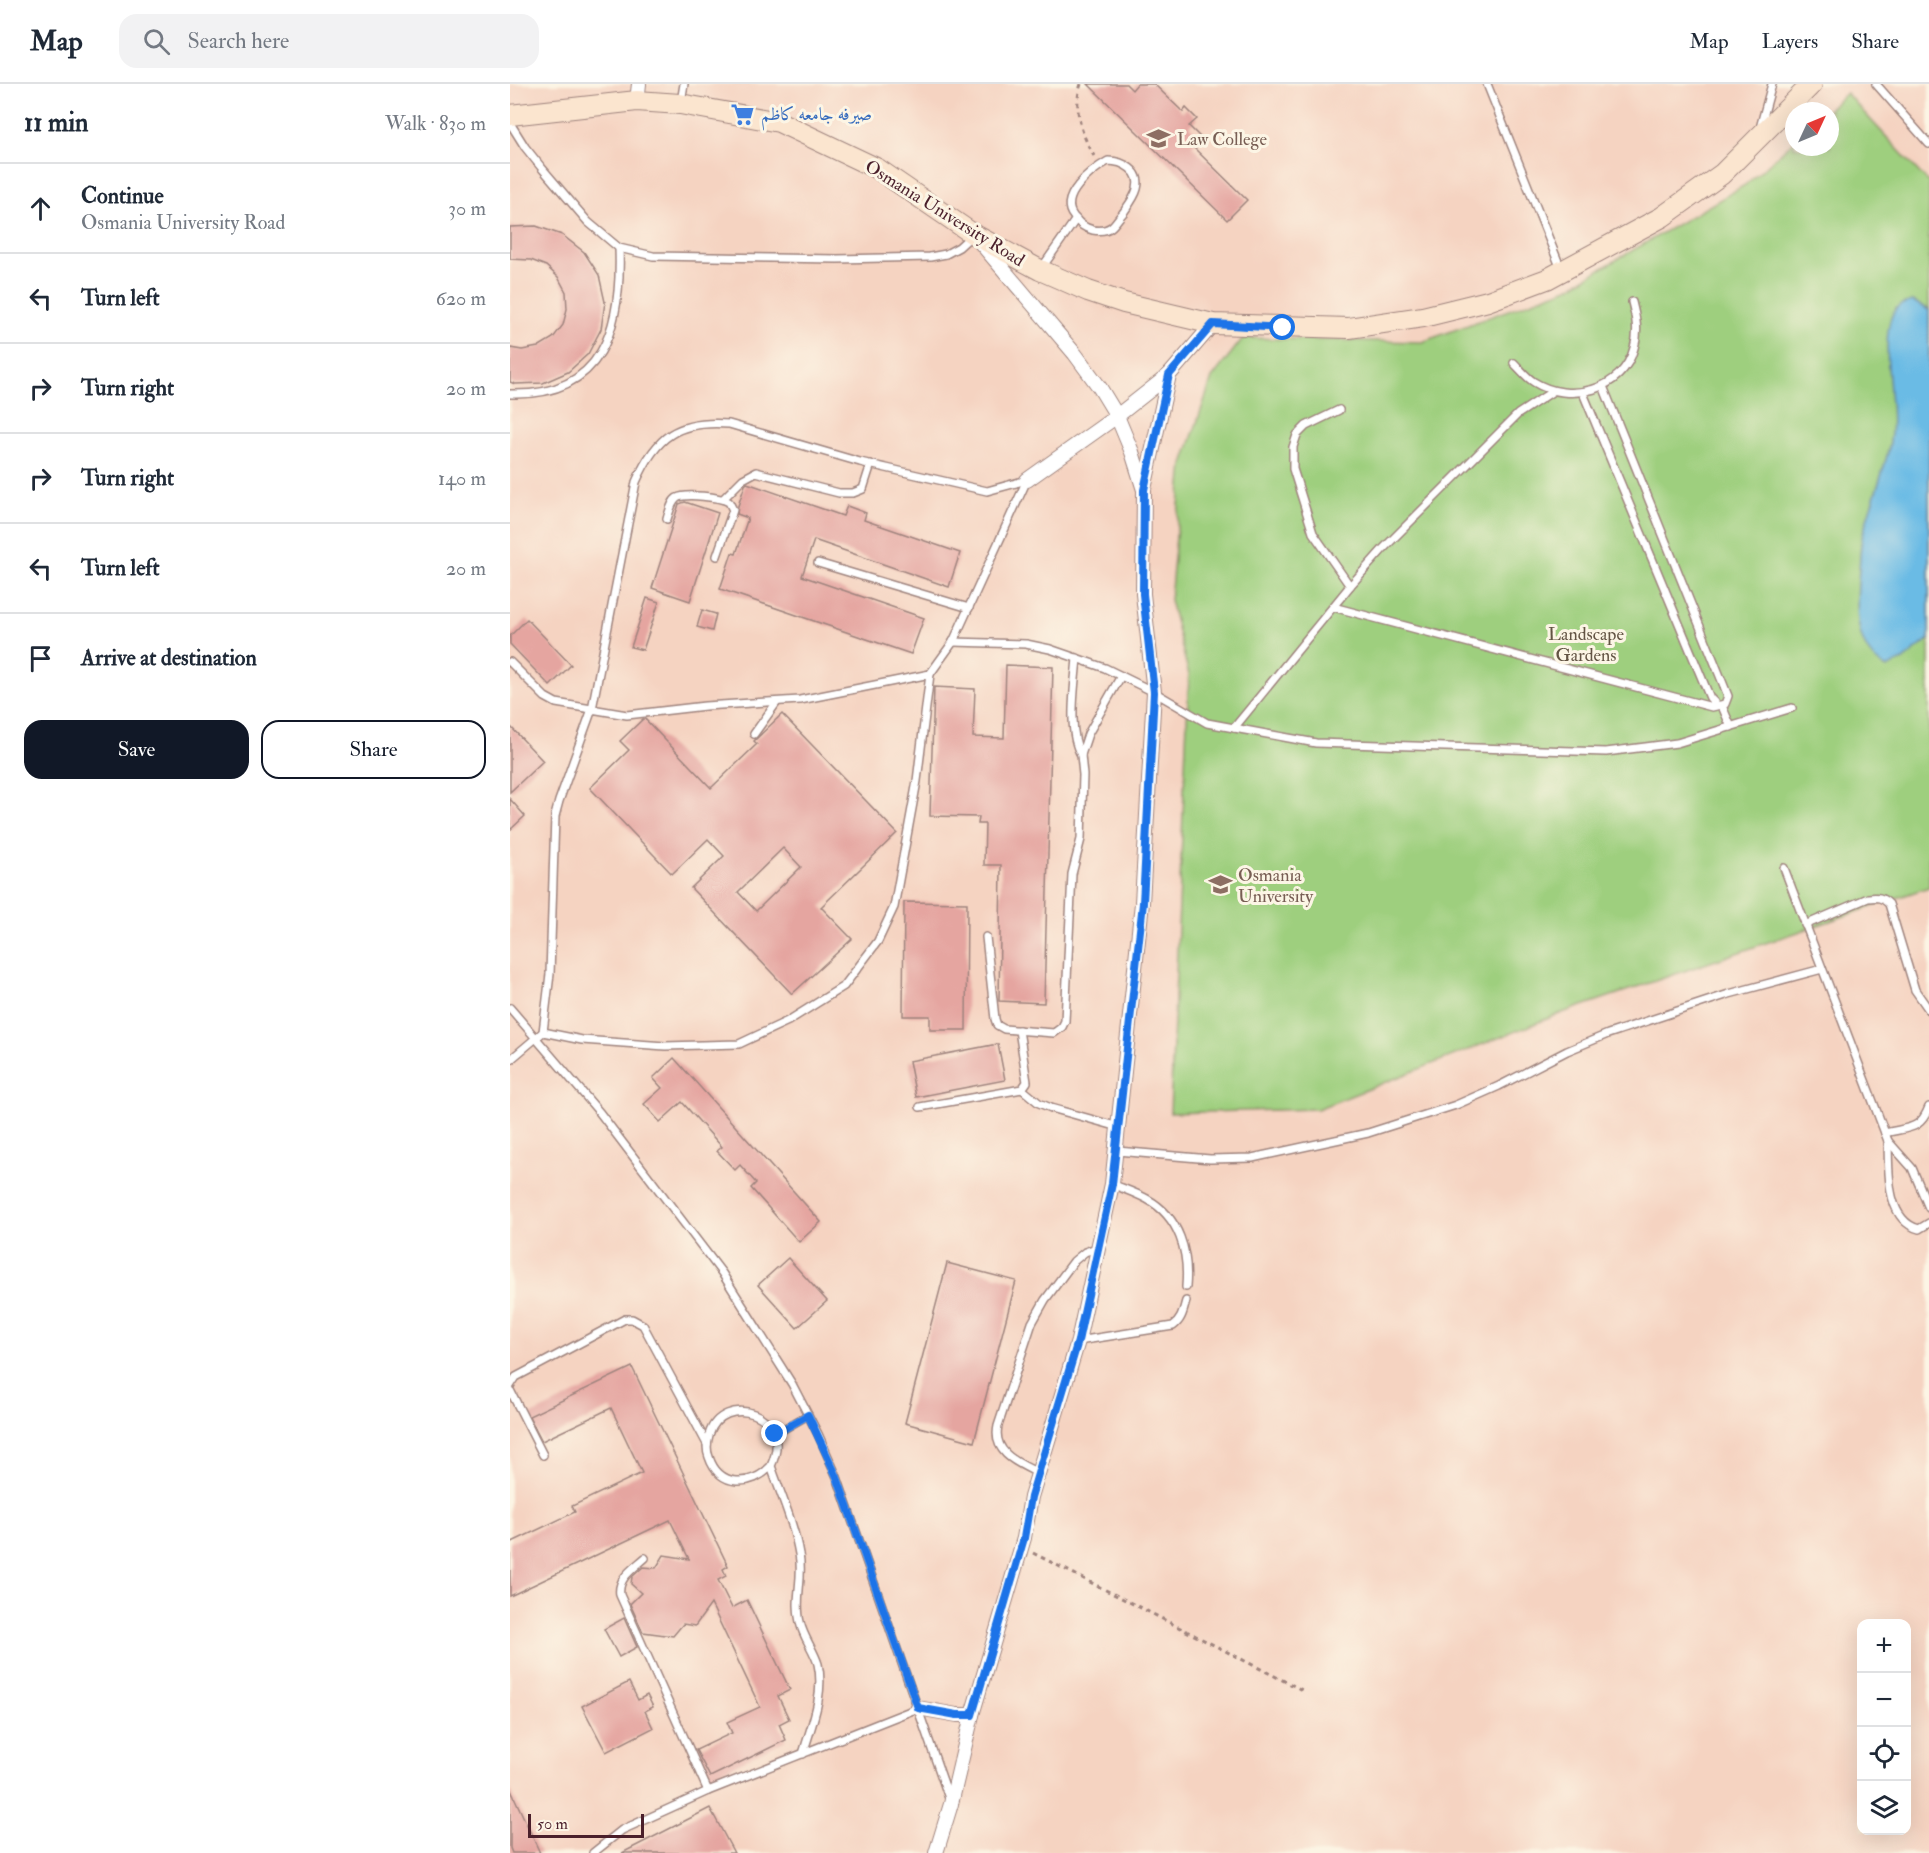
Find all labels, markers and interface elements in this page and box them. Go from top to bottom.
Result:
search box [119,14,539,68]
text: Map [30,24,83,59]
icon: search [140,25,173,58]
text: Search here [188,27,289,55]
text: Map [1689,28,1729,55]
text: Layers [1762,28,1818,55]
text: Share [1851,28,1899,55]
supermarket icon: صيرفه جامعه كاظم [730,101,756,127]
north arrow [1785,102,1839,156]
place label: صيرفه جامعه كاظم [761,103,872,131]
text: 11 min [24,107,89,139]
text: Walk · 830 m [385,111,486,136]
school or university icon: Law College [1146,126,1172,152]
place label: Law College [1177,128,1267,151]
street label: Osmania University Road [861,155,1029,272]
text: Continue [81,182,164,210]
icon: ahead [24,192,57,225]
text: 30 m [448,196,486,221]
text: Osmania University Road [81,210,285,235]
icon: left [24,282,57,315]
text: Turn left [81,284,160,312]
text: 620 m [436,286,486,311]
route start [1269,314,1295,340]
icon: right [24,372,57,405]
text: Turn right [81,374,174,402]
text: 20 m [446,376,486,401]
icon: right [24,462,57,495]
text: Turn right [81,464,174,492]
text: 140 m [438,466,486,491]
icon: left [24,552,57,585]
text: Turn left [81,554,160,582]
text: 20 m [446,556,486,581]
park label: Landscape Gardens [1548,623,1624,667]
icon: arrive [24,642,57,675]
text: Arrive at destination [81,644,257,672]
button: Save [24,720,249,779]
button: Share [261,720,486,779]
place label: Osmania University [1238,864,1314,908]
school or university icon: Osmania University [1207,872,1233,898]
route end [761,1420,787,1446]
map controls [1857,1619,1911,1835]
button: + [1857,1619,1911,1673]
button: − [1857,1673,1911,1727]
button: locate [1857,1727,1911,1781]
button: layers [1857,1781,1911,1835]
scale bar [528,1811,644,1838]
text: 50 m [537,1814,568,1834]

